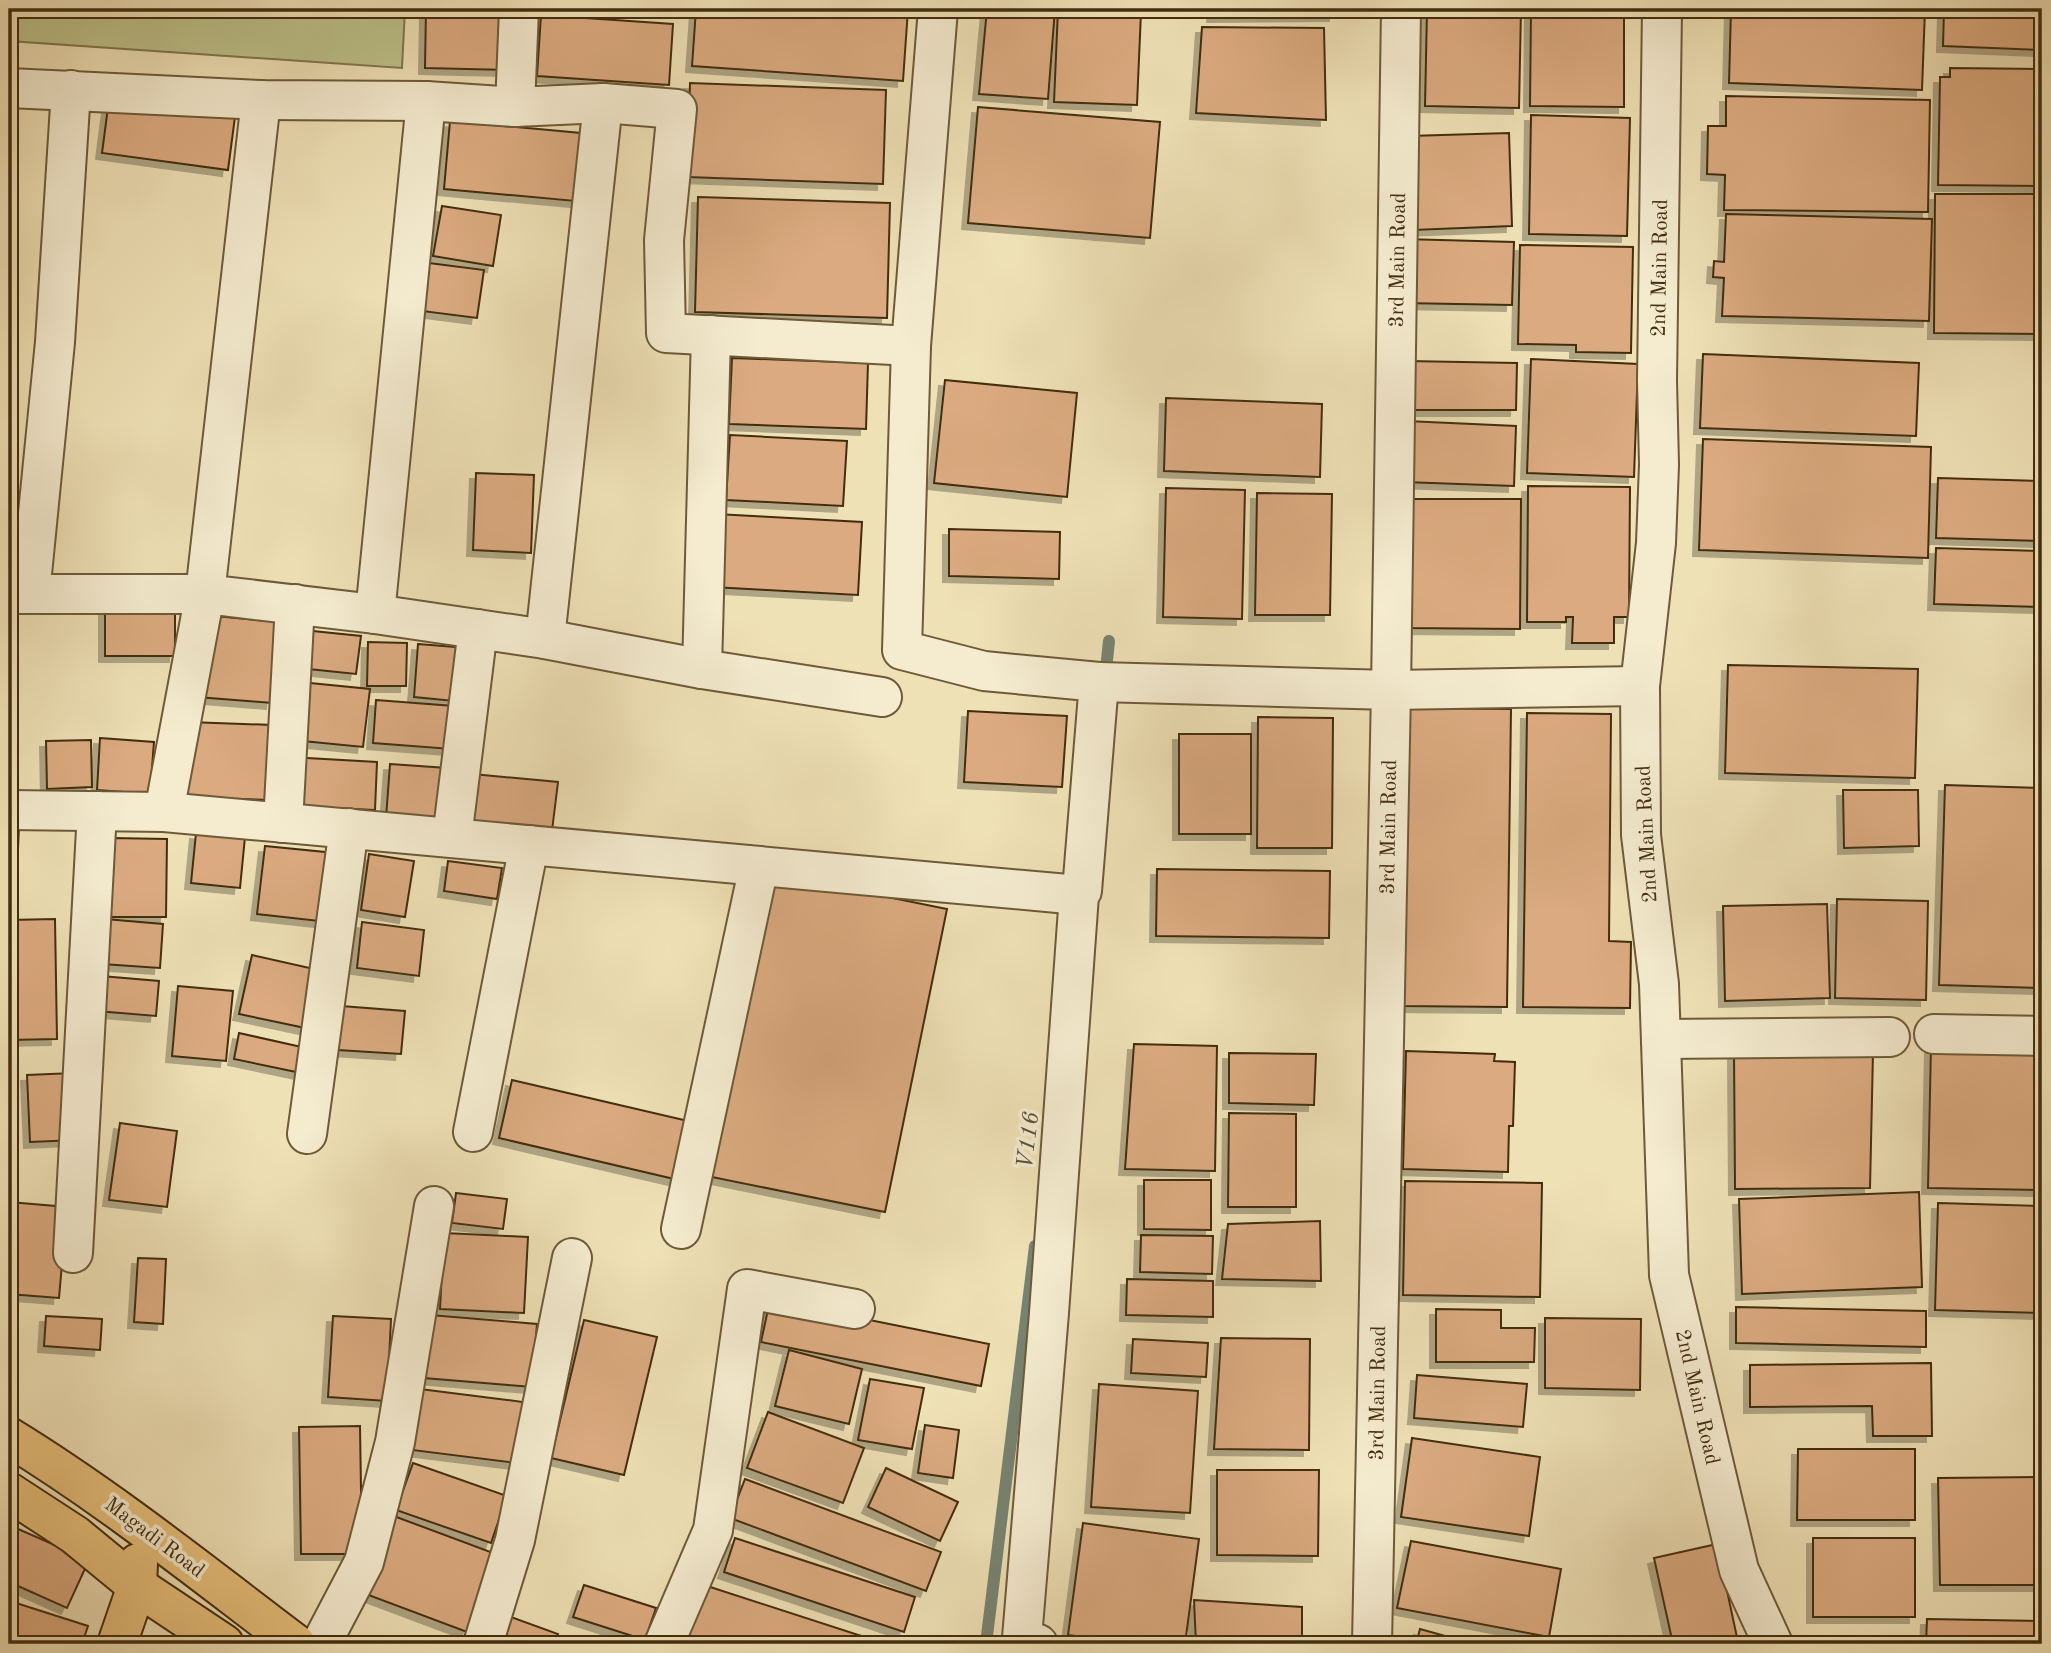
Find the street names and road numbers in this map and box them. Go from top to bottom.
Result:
street label: 3rd Main Road [1387,192,1410,328]
street label: 2nd Main Road [1649,199,1672,337]
street label: 3rd Main Road [1378,759,1401,895]
street label: 2nd Main Road [1633,764,1662,903]
street label: 3rd Main Road [1367,1325,1390,1461]
street label: 2nd Main Road [1671,1328,1722,1467]
street label: Magadi Road [100,1494,208,1582]

